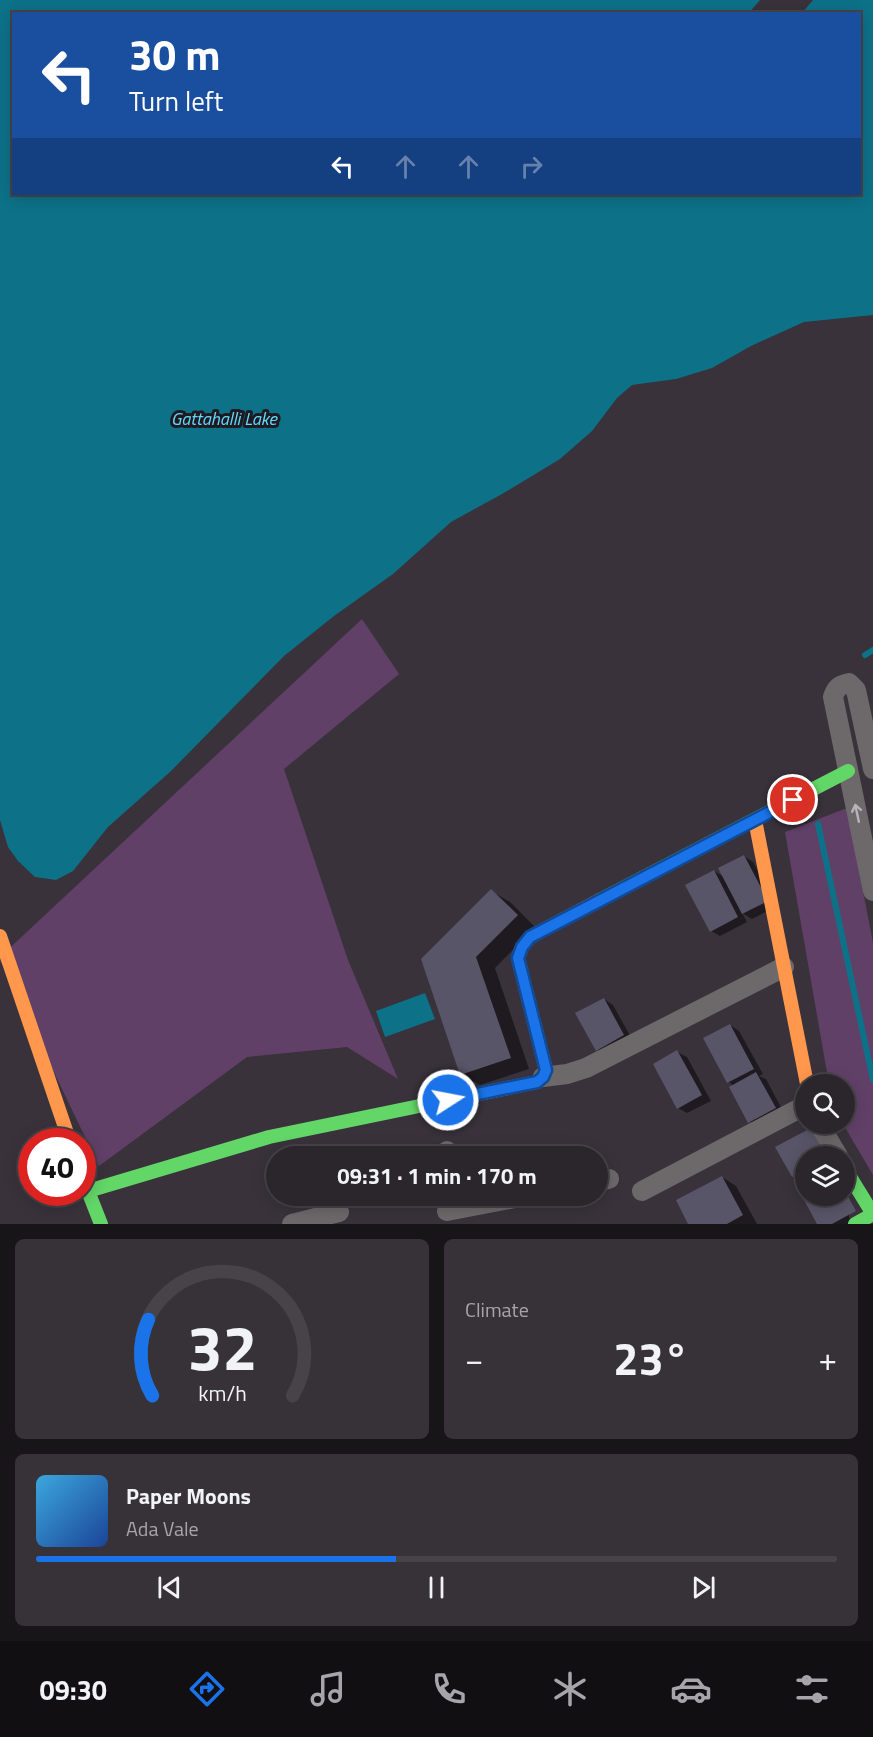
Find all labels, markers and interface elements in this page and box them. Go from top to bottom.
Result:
text: 30 m [129,22,221,86]
icon: left [30,36,108,114]
text: Turn left [129,80,223,121]
icon: left [326,150,359,183]
icon: ahead [389,150,422,183]
icon: ahead [452,150,485,183]
icon: right [515,150,548,183]
water label: Gattahalli Lake [171,405,279,432]
pin [767,774,818,825]
icon: arrive [776,783,809,816]
one-way arrow [851,804,862,824]
position arrow [416,1068,480,1132]
map controls [795,1074,855,1206]
button: search [795,1074,855,1134]
speed limit sign: 40 [18,1128,96,1206]
button: layers [795,1146,855,1206]
text: 09:31 · 1 min · 170 m [337,1159,537,1193]
text: Climate [465,1294,529,1325]
text: 32 [187,1299,257,1394]
text: 23° [613,1324,689,1392]
text: − [465,1334,483,1384]
text: + [819,1334,837,1384]
text: km/h [198,1377,246,1409]
text: Paper Moons [126,1479,251,1513]
text: Ada Vale [126,1513,199,1544]
icon: previous [153,1571,186,1604]
icon: pause [420,1571,453,1604]
icon: next [687,1571,720,1604]
icon: directions [186,1668,228,1710]
icon: music [307,1668,349,1710]
icon: phone [428,1668,470,1710]
icon: climate [549,1668,591,1710]
icon: car [670,1668,712,1710]
icon: filters [791,1668,833,1710]
text: 09:30 [40,1669,107,1710]

